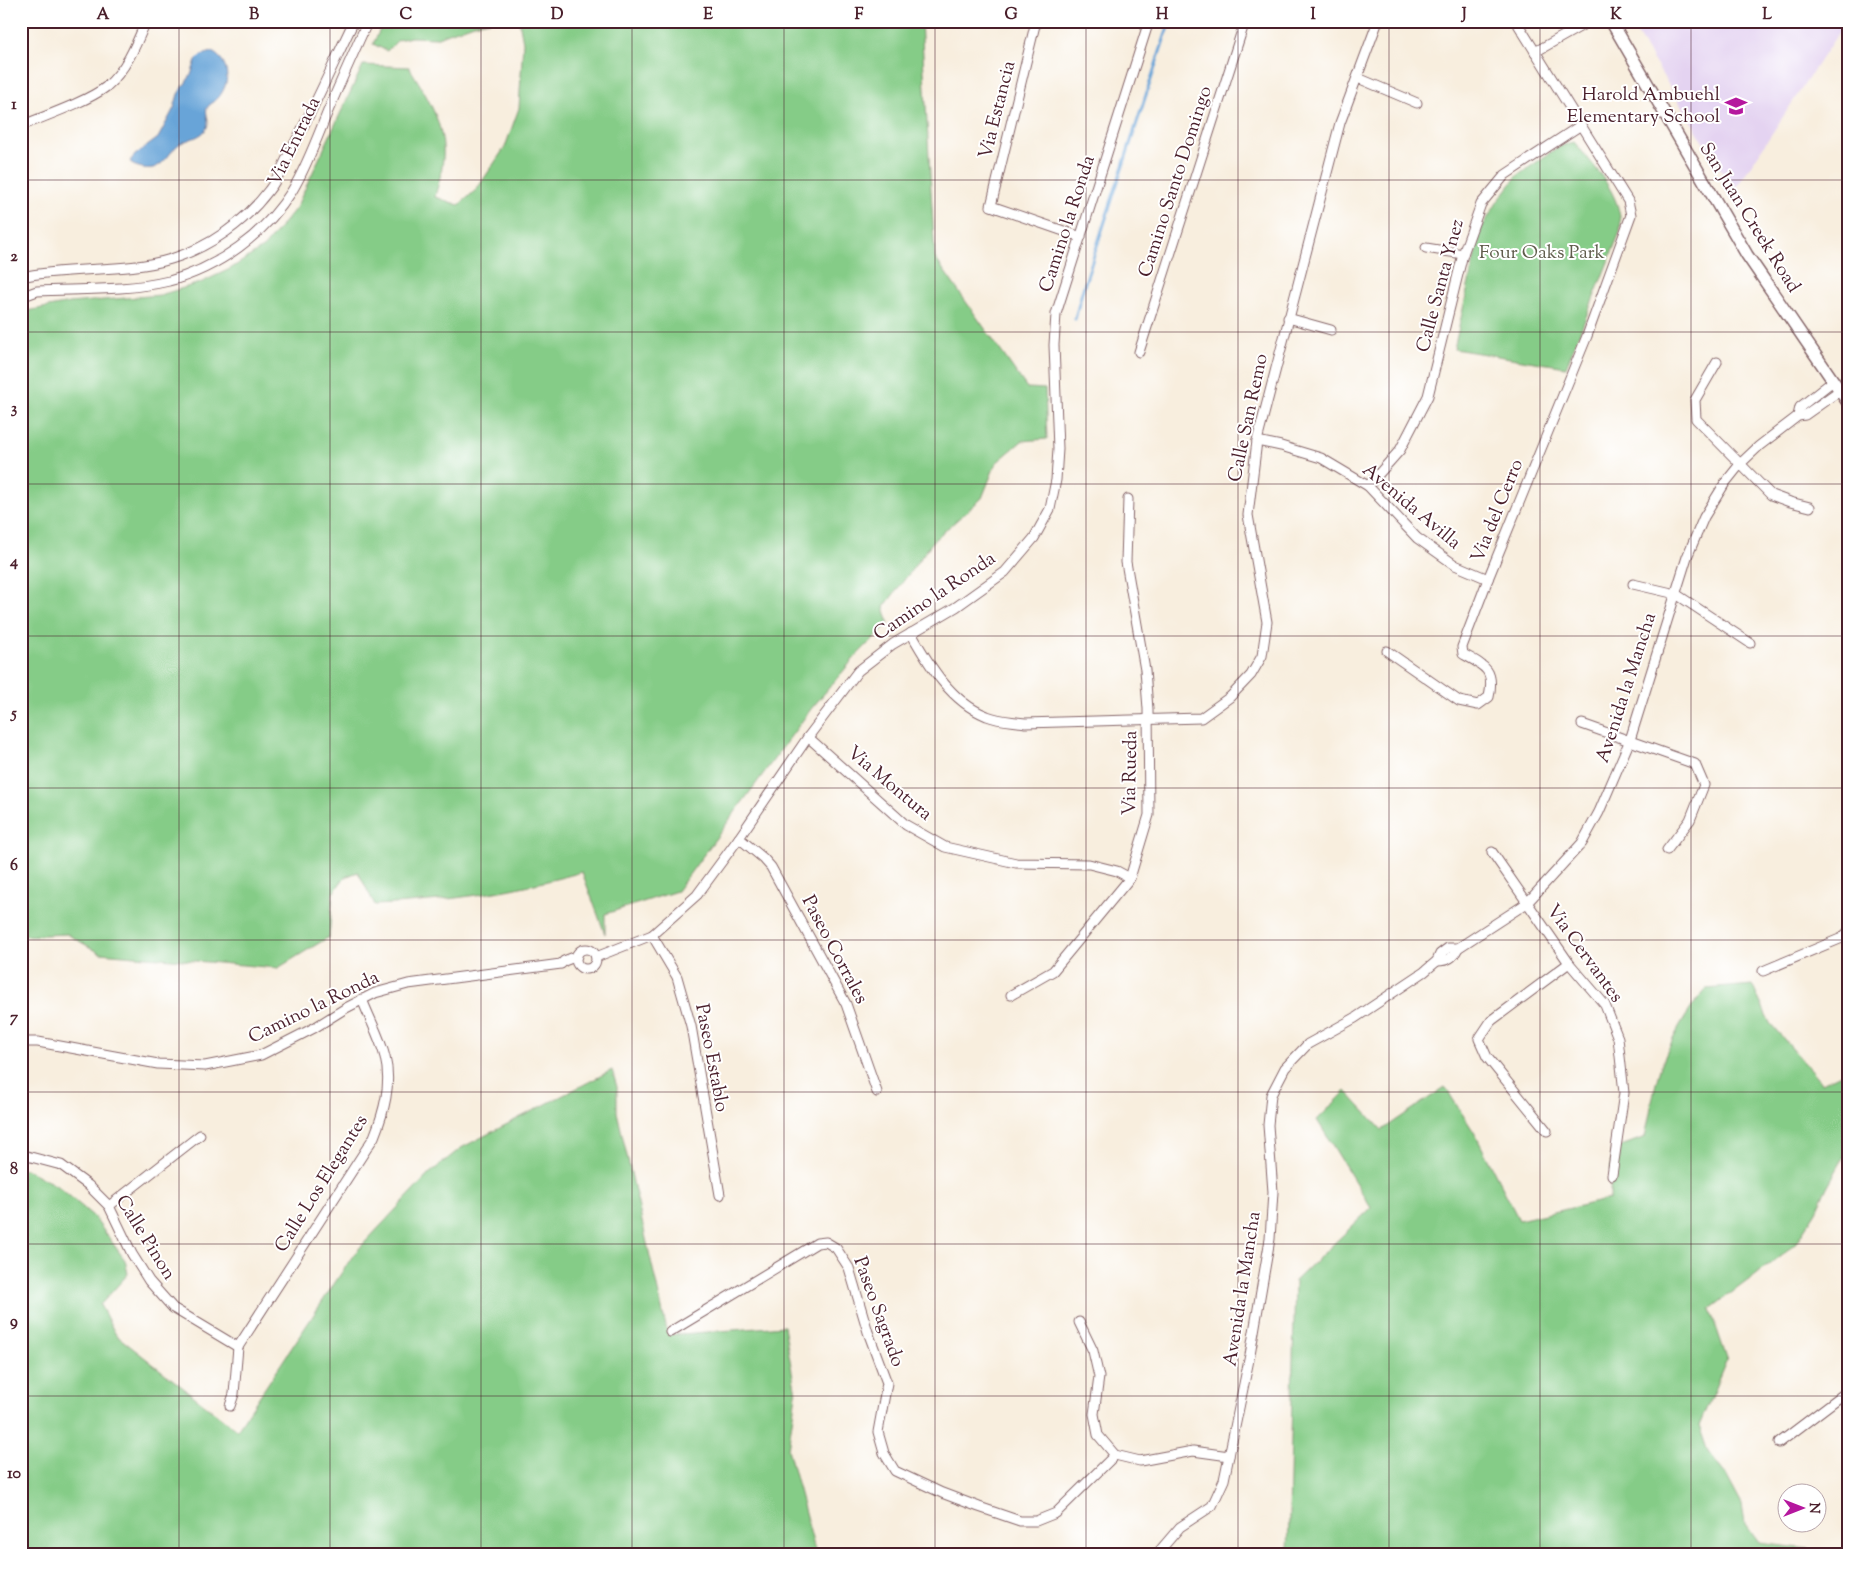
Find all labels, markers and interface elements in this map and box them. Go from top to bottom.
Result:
text: A [97,4,110,27]
text: B [249,4,259,27]
text: C [400,4,413,27]
text: D [551,4,564,27]
text: E [703,4,713,27]
text: F [855,4,864,27]
text: G [1004,4,1018,27]
text: H [1156,4,1169,27]
text: I [1310,4,1316,27]
text: J [1460,4,1467,27]
text: K [1610,4,1622,27]
text: L [1762,4,1772,27]
street label: Via Estancia [973,58,1023,162]
place label: Harold Ambuehl Elementary School [1567,82,1720,131]
street label: Camino Santo Domingo [1132,83,1220,281]
street label: Via Entrada [262,92,328,191]
school or university icon: Harold Ambuehl Elementary School [1723,93,1749,119]
text: 1 [11,94,17,117]
street label: San Juan Creek Road [1692,138,1806,299]
street label: Camino la Ronda [1033,152,1103,296]
street label: Calle Santa Ynez [1410,216,1472,356]
park label: Four Oaks Park [1479,240,1606,267]
text: 2 [10,246,18,269]
street label: Calle San Remo [1222,351,1276,485]
text: 3 [11,398,18,421]
street label: Via del Cerro [1465,455,1531,567]
street label: Avenida Avilla [1356,458,1467,557]
street label: Camino la Ronda [868,546,1002,648]
text: 4 [9,551,18,574]
street label: Avenida la Mancha [1590,609,1664,767]
text: 5 [9,703,17,726]
street label: Via Rueda [1117,730,1145,816]
street label: Via Montura [840,740,938,828]
text: 6 [10,855,18,878]
street label: Paseo Corrales [794,891,874,1009]
street label: Via Cervantes [1539,899,1629,1009]
street label: Camino la Ronda [244,965,384,1051]
street label: Paseo Establo [687,1002,735,1114]
text: 7 [10,1007,19,1030]
street label: Calle Los Elegantes [269,1110,375,1258]
text: 8 [10,1159,18,1182]
street label: Calle Pinon [108,1190,182,1286]
street label: Avenida la Mancha [1217,1209,1269,1368]
street label: Paseo Sagrado [846,1253,910,1371]
text: 9 [10,1311,18,1334]
text: 10 [7,1463,21,1486]
north arrow [1778,1484,1828,1534]
text: N [1803,1502,1823,1514]

